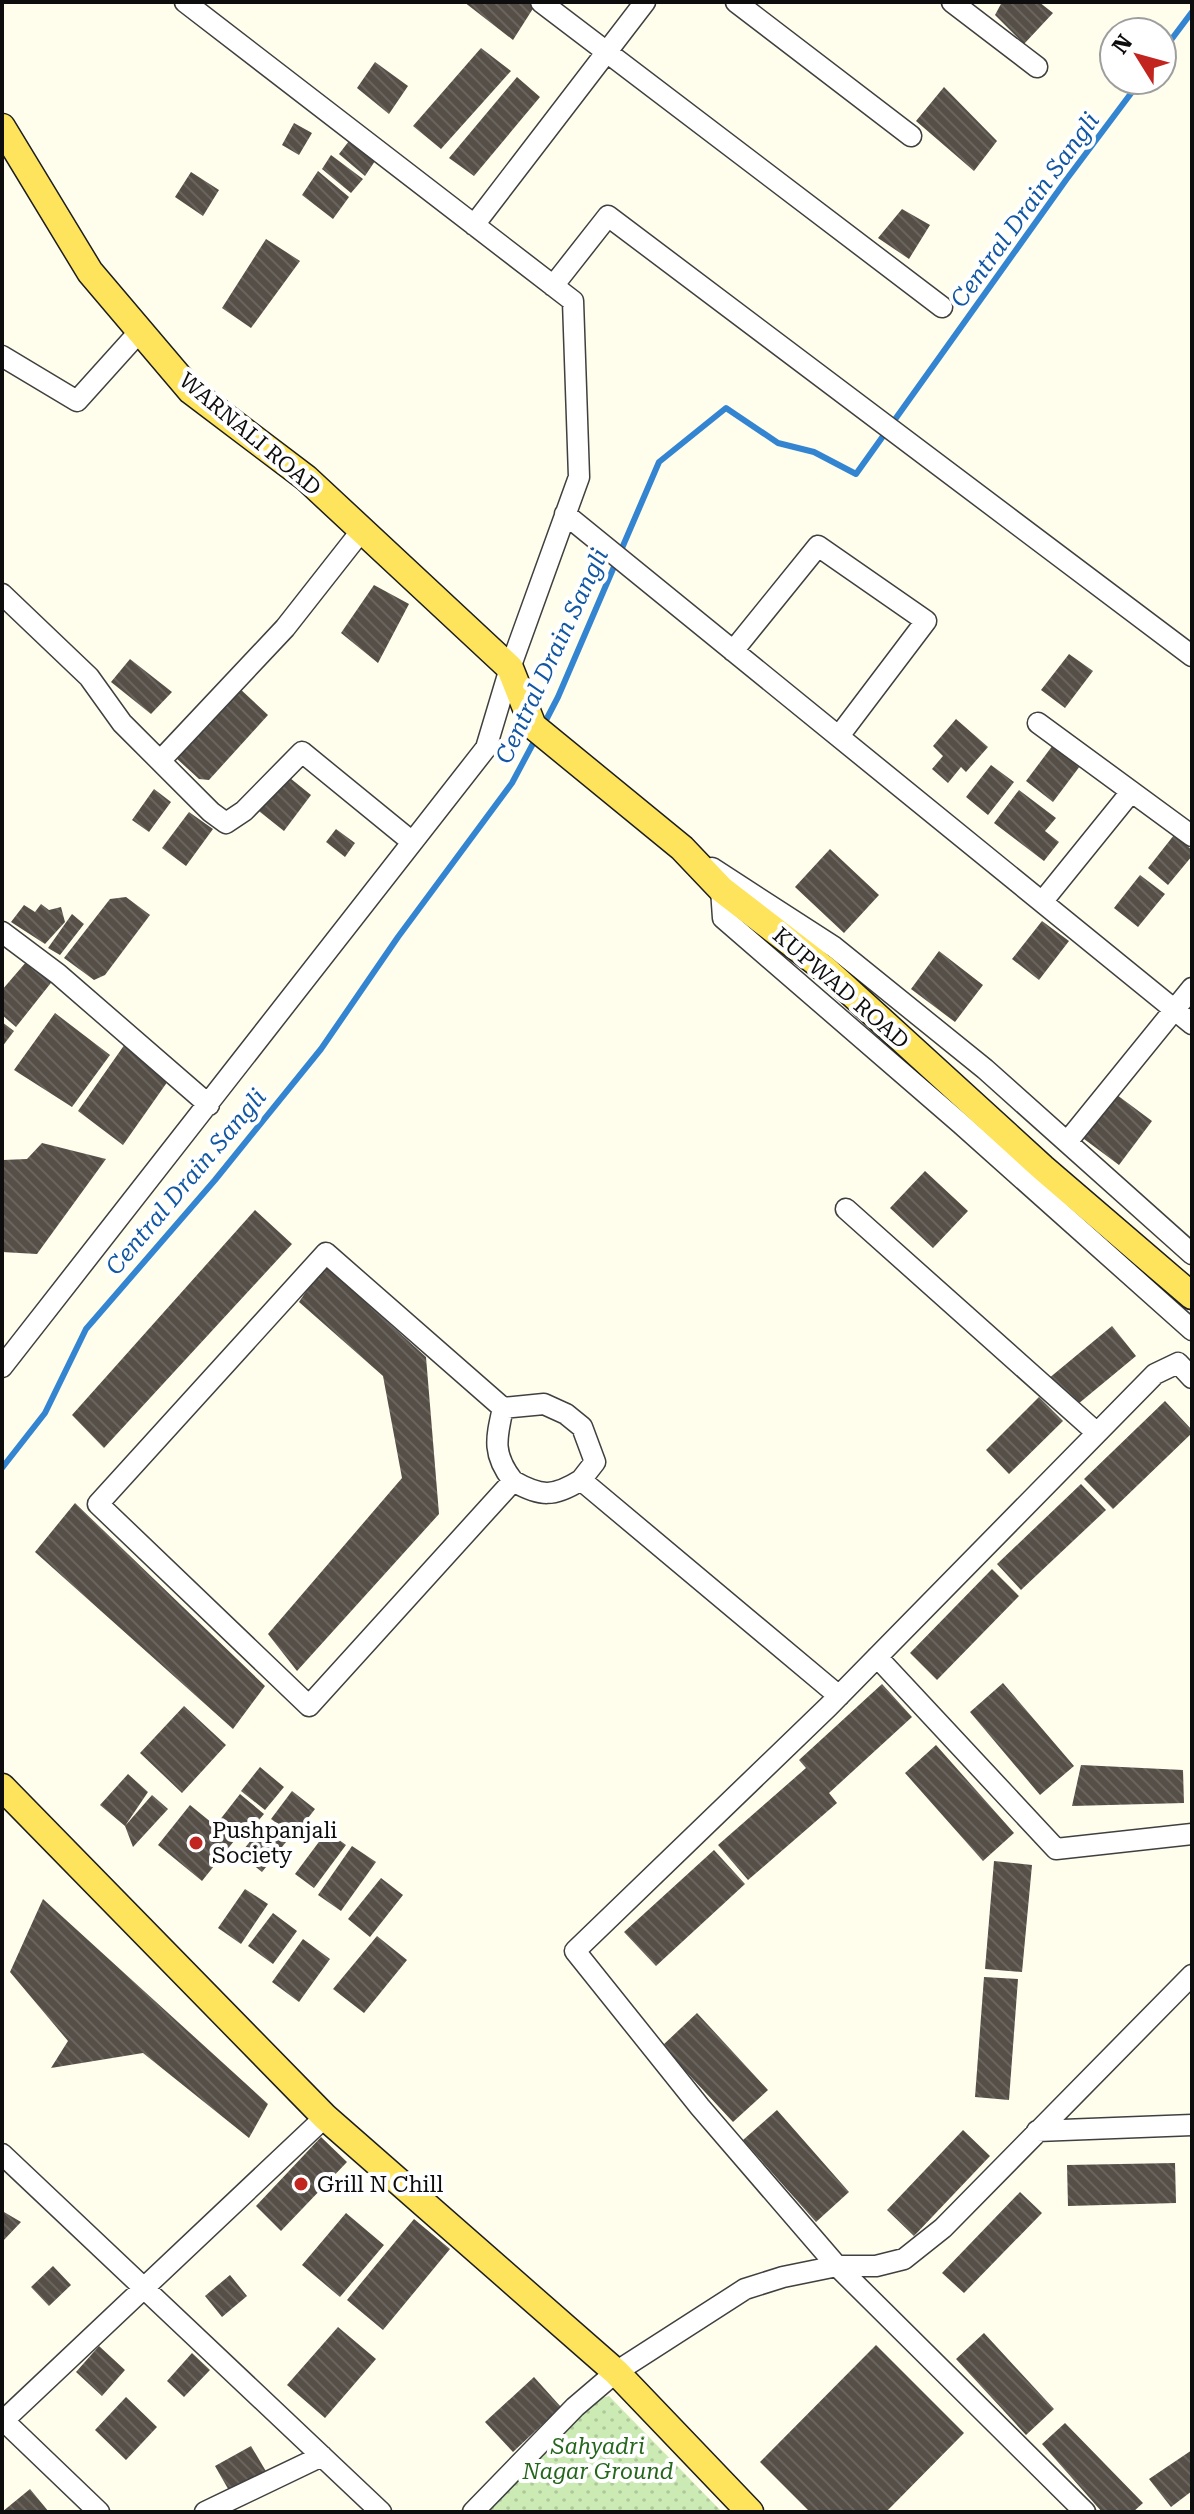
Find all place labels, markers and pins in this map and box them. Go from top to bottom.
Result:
place label: Pushpanjali Society [212,1818,337,1868]
marker: Pushpanjali Society [187,1834,205,1852]
place label: Grill N Chill [317,2172,443,2197]
marker: Grill N Chill [292,2175,310,2193]

